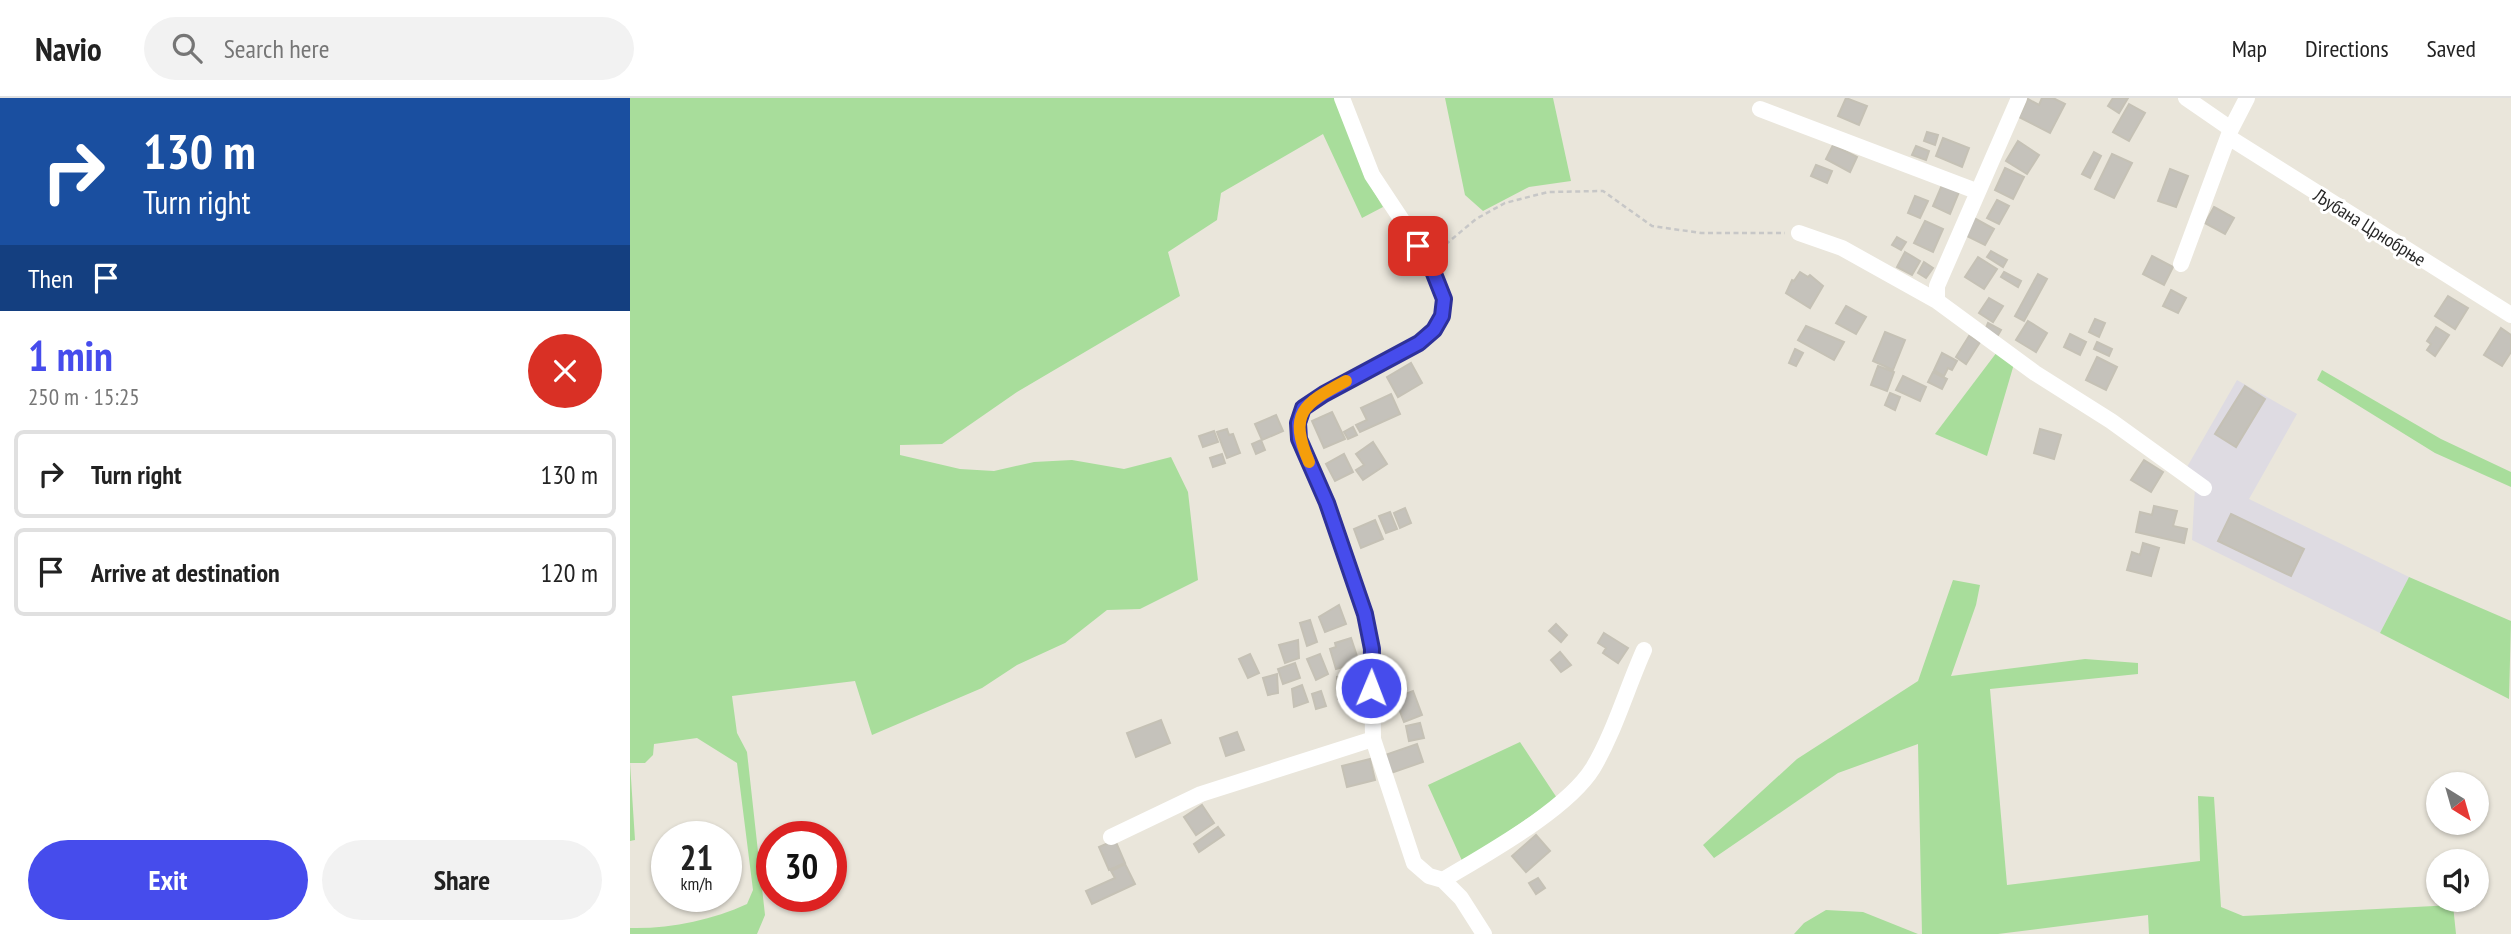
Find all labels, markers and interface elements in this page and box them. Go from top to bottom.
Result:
search box [144,17,634,80]
text: Navio [35,27,102,70]
icon: search [168,29,206,67]
text: Search here [224,32,329,65]
text: Map [2232,33,2267,64]
text: Directions [2305,33,2389,64]
text: Saved [2427,33,2476,64]
text: 130 m [143,119,256,183]
icon: right [28,126,119,217]
text: Turn right [143,181,251,223]
street label: Љубана Црнобрње [2309,182,2431,271]
pin [1388,216,1448,276]
icon: arrive [1399,227,1437,265]
icon: arrive [87,259,125,297]
text: Then [28,262,73,295]
text: 1 min [28,328,113,383]
button: close [528,334,602,408]
text: 250 m · 15:25 [28,382,140,411]
icon: right [32,455,70,493]
text: Turn right [91,458,182,491]
text: 130 m [540,458,598,491]
icon: arrive [32,553,70,591]
text: Arrive at destination [91,556,280,589]
text: 120 m [540,556,598,589]
position arrow [1334,651,1408,725]
north arrow [2426,772,2488,835]
map controls [2426,772,2489,912]
speed limit sign: 30 [756,821,847,912]
text: 21 [680,834,713,880]
button: Exit [28,840,308,920]
button: Share [322,840,602,920]
button: sound [2426,849,2489,912]
text: km/h [681,872,712,895]

